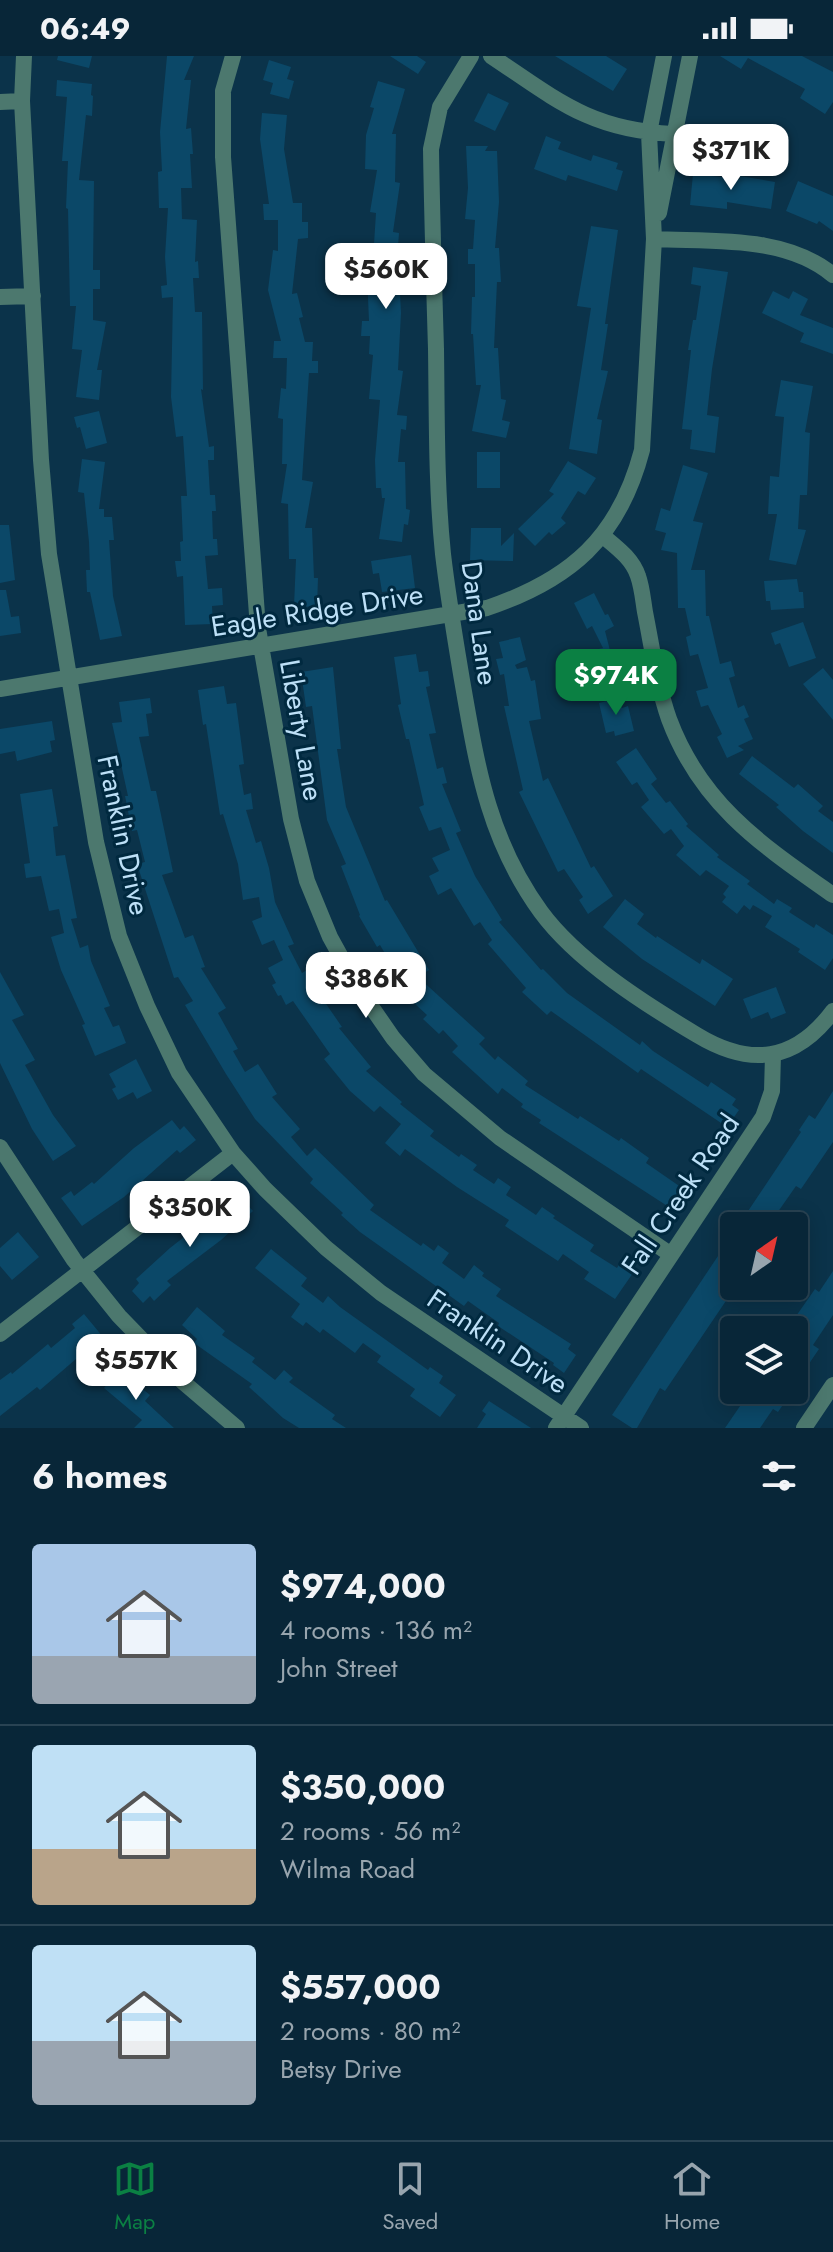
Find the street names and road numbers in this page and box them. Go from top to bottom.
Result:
street label: Dana Lane [451,559,508,687]
street label: Eagle Ridge Drive [208,574,426,647]
street label: Liberty Lane [269,656,334,804]
street label: Franklin Drive [87,751,160,919]
street label: Fall Creek Road [611,1106,749,1283]
street label: Franklin Drive [419,1279,577,1404]

